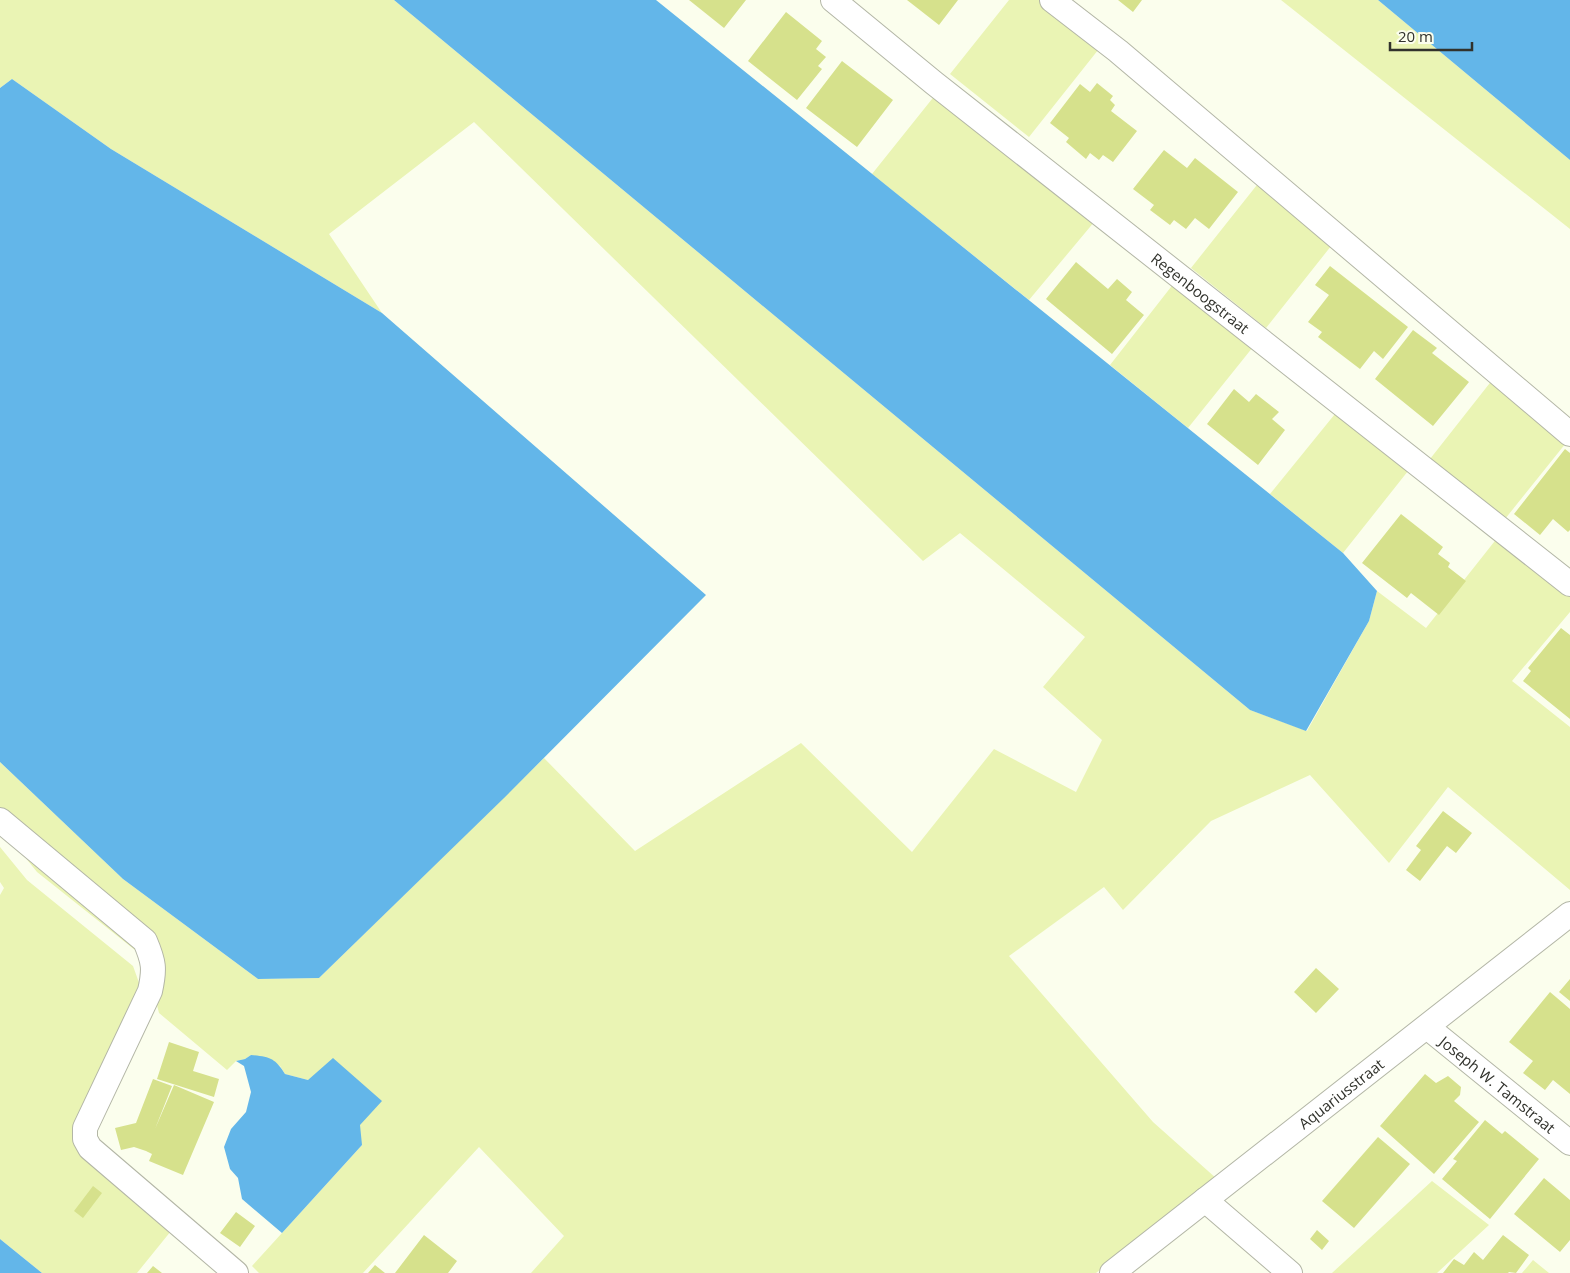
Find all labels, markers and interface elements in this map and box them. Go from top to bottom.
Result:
scale bar [1390,20,1472,52]
text: 20 m [1398,26,1433,46]
street label: Regenboogstraat [1147,248,1254,338]
street label: Joseph W. Tamstraat [1434,1030,1560,1137]
street label: Aquariusstraat [1294,1054,1388,1133]

